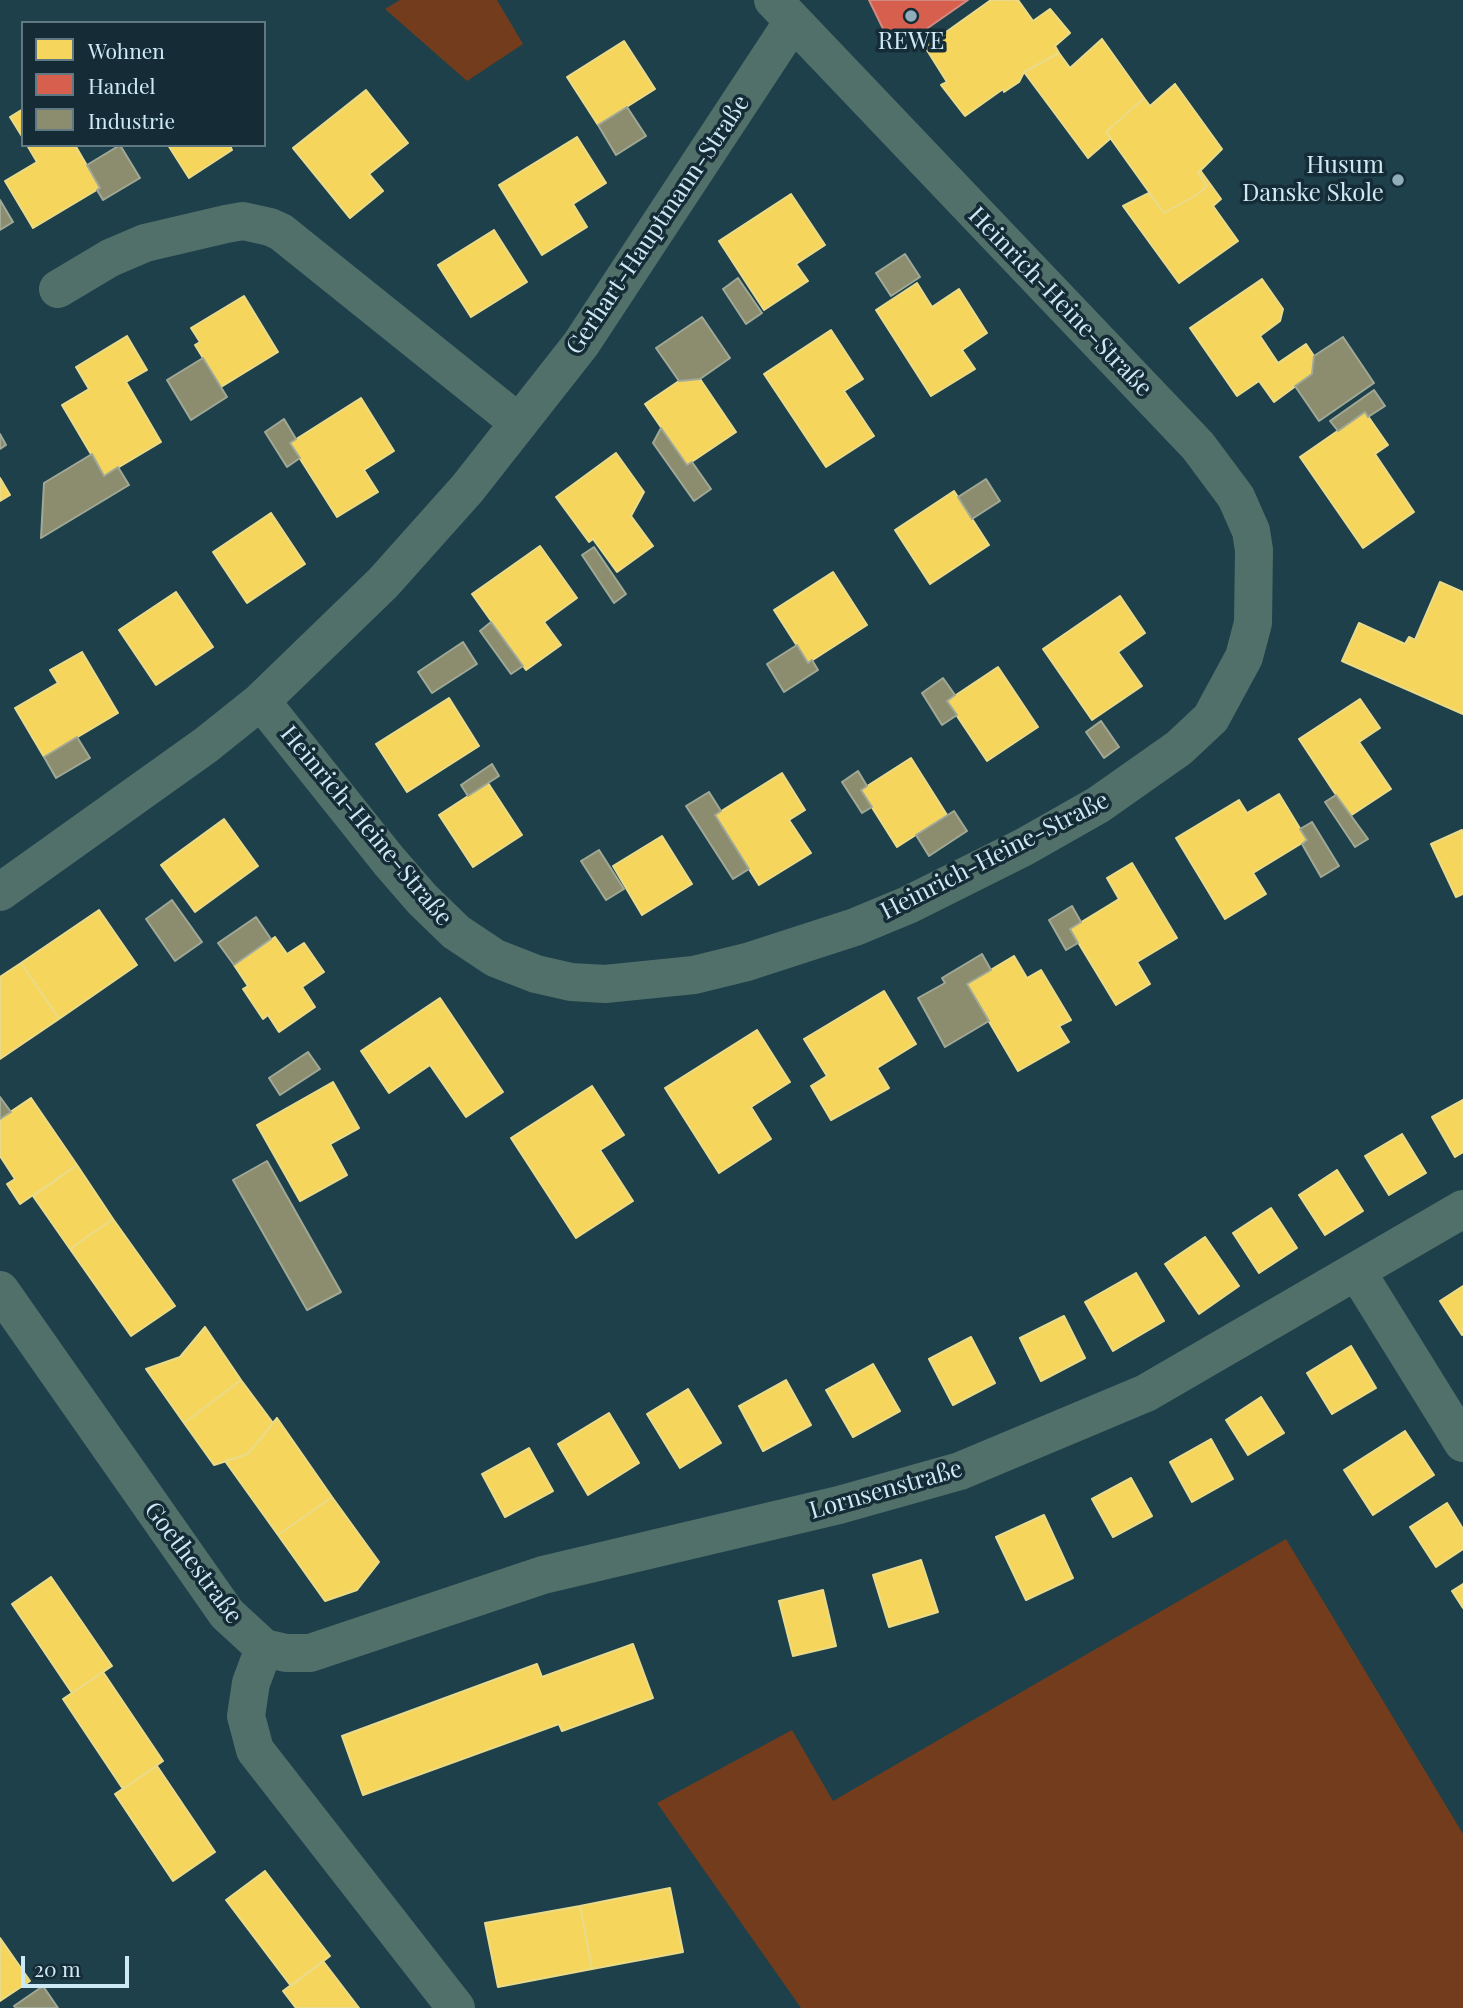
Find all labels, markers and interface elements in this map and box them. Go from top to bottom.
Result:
marker: REWE [903,8,919,24]
legend [21,21,266,147]
place label: REWE [878,28,944,56]
text: Wohnen [88,36,165,64]
text: Handel [88,71,156,99]
street label: Gerhart-Hauptmann-Straße [560,90,756,360]
text: Industrie [88,106,175,134]
place label: Husum Danske Skole [1242,152,1384,208]
marker: Husum Danske Skole [1390,172,1406,188]
street label: Heinrich-Heine-Straße [962,201,1158,403]
street label: Heinrich-Heine-Straße [274,720,458,932]
street label: Heinrich-Heine-Straße [876,786,1114,926]
street label: Lornsenstraße [806,1454,966,1526]
street label: Goethestraße [138,1496,248,1630]
scale bar [24,1941,133,1985]
text: 20 m [34,1954,81,1982]

